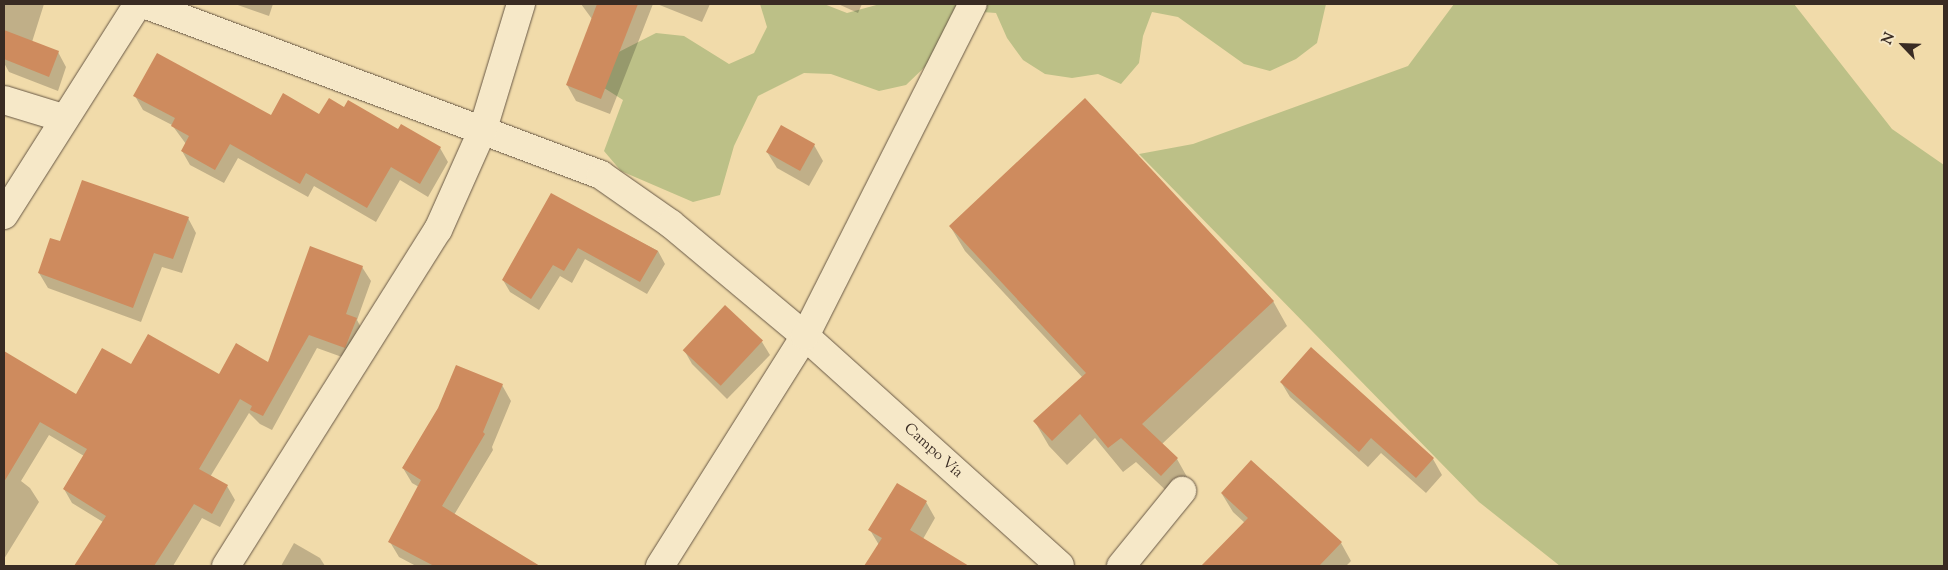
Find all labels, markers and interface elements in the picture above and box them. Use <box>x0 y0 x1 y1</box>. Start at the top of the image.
north arrow <box>1878 20 1928 70</box>
text: N <box>1878 30 1901 48</box>
street label: Campo Vía <box>900 420 966 482</box>

